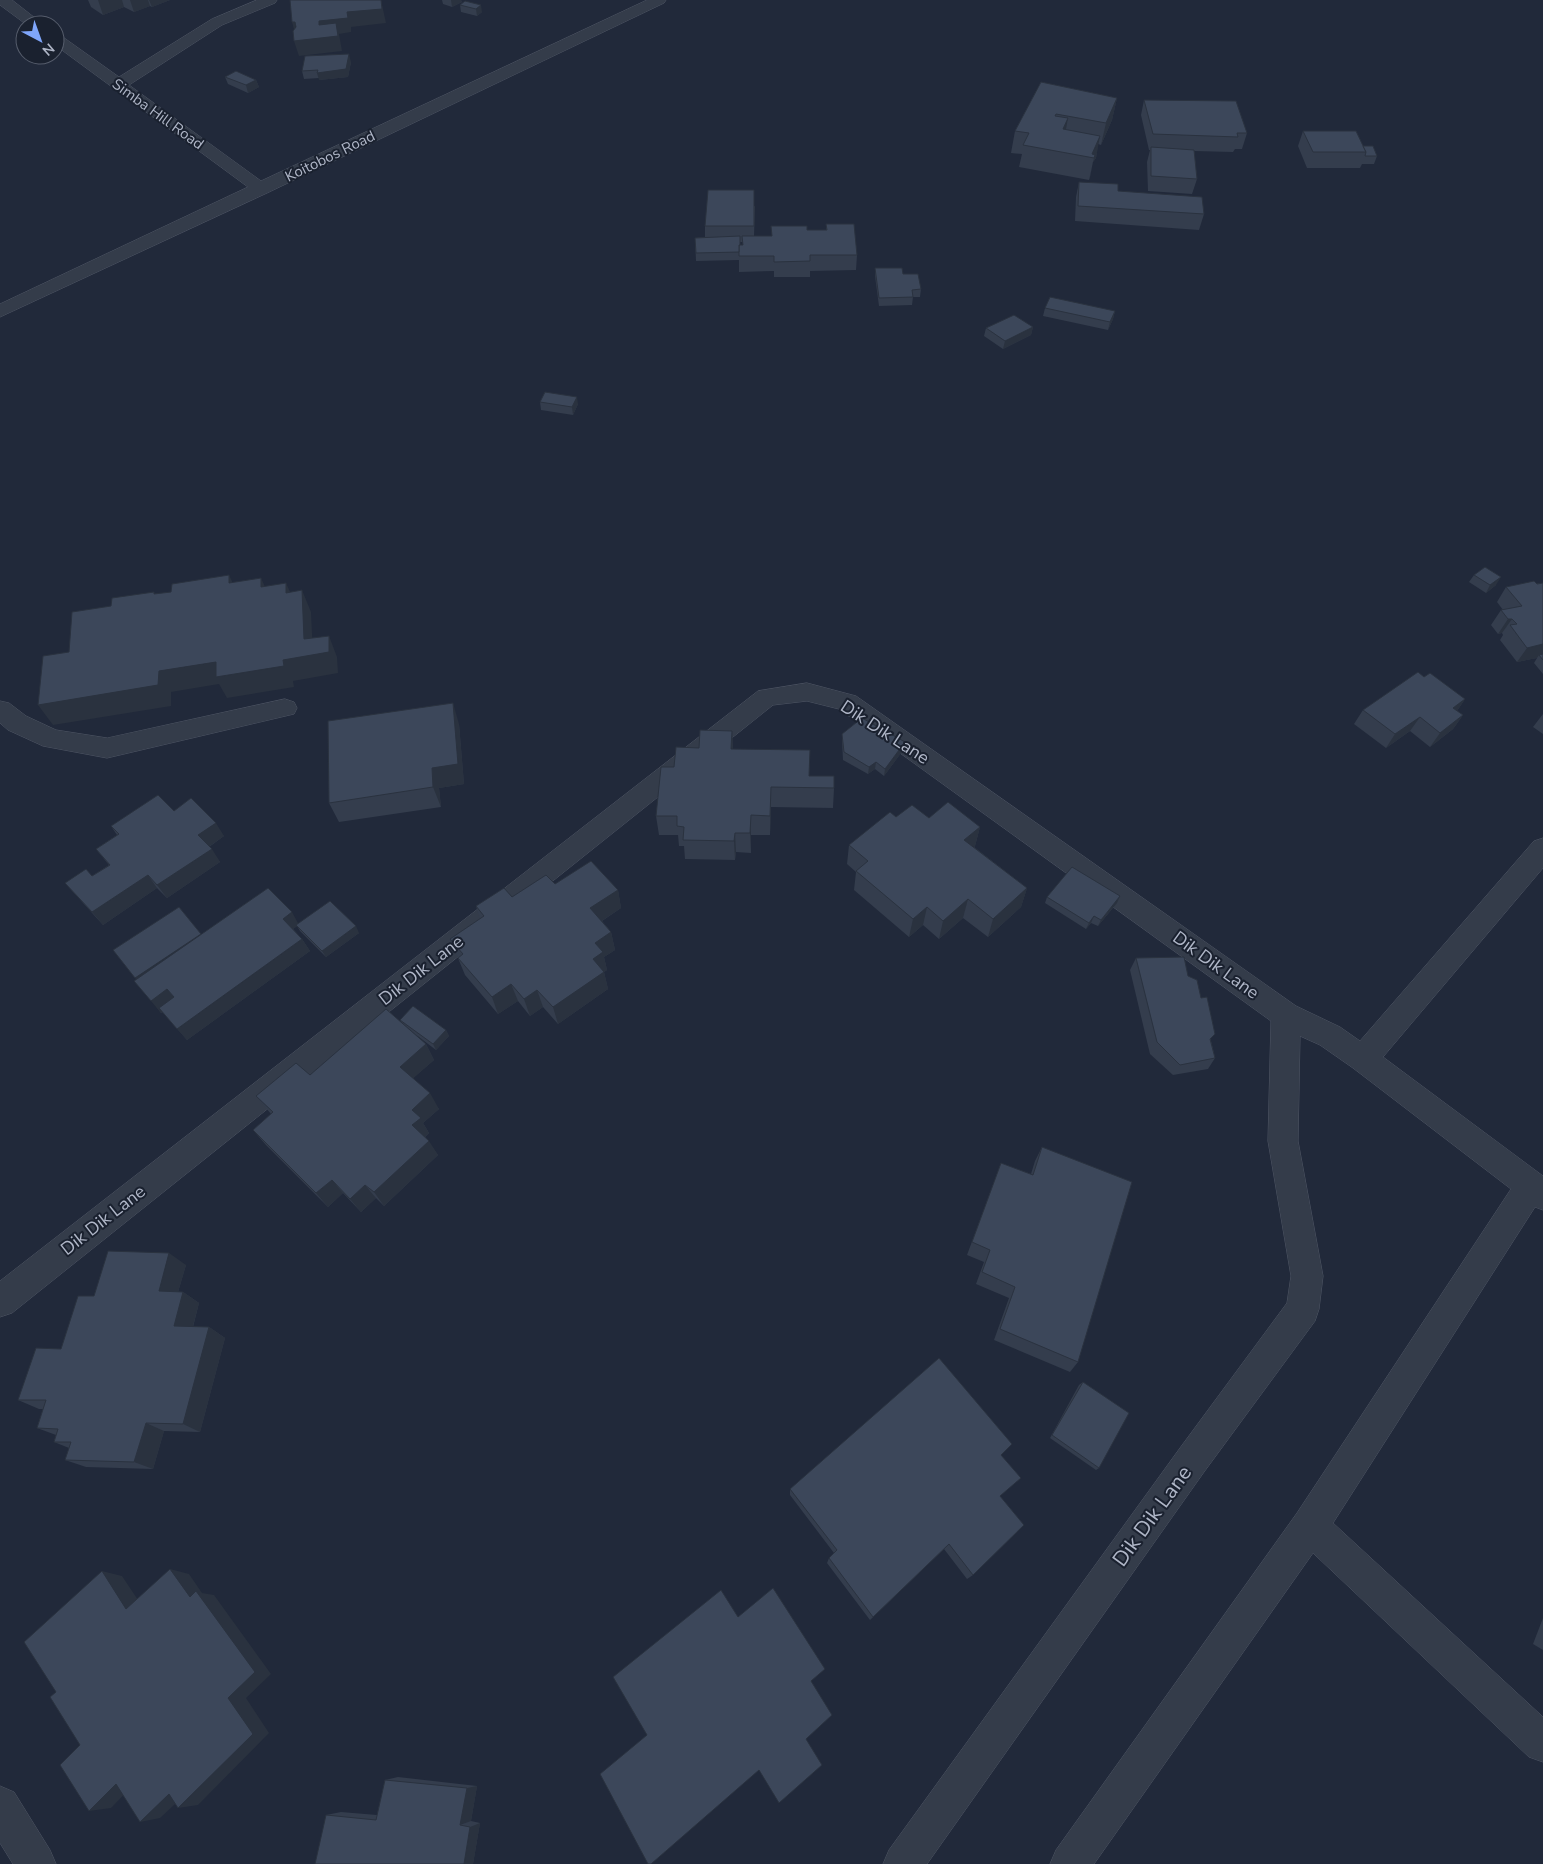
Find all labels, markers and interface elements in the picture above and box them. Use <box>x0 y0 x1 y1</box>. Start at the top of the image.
north arrow <box>15 15 65 65</box>
text: N <box>38 39 58 60</box>
street label: Simba Hill Road <box>108 74 208 154</box>
street label: Koitobos Road <box>282 126 378 186</box>
street label: Dik Dik Lane <box>836 694 934 770</box>
street label: Dik Dik Lane <box>1168 925 1264 1005</box>
street label: Dik Dik Lane <box>374 929 468 1011</box>
street label: Dik Dik Lane <box>56 1179 150 1261</box>
street label: Dik Dik Lane <box>1106 1460 1198 1572</box>

